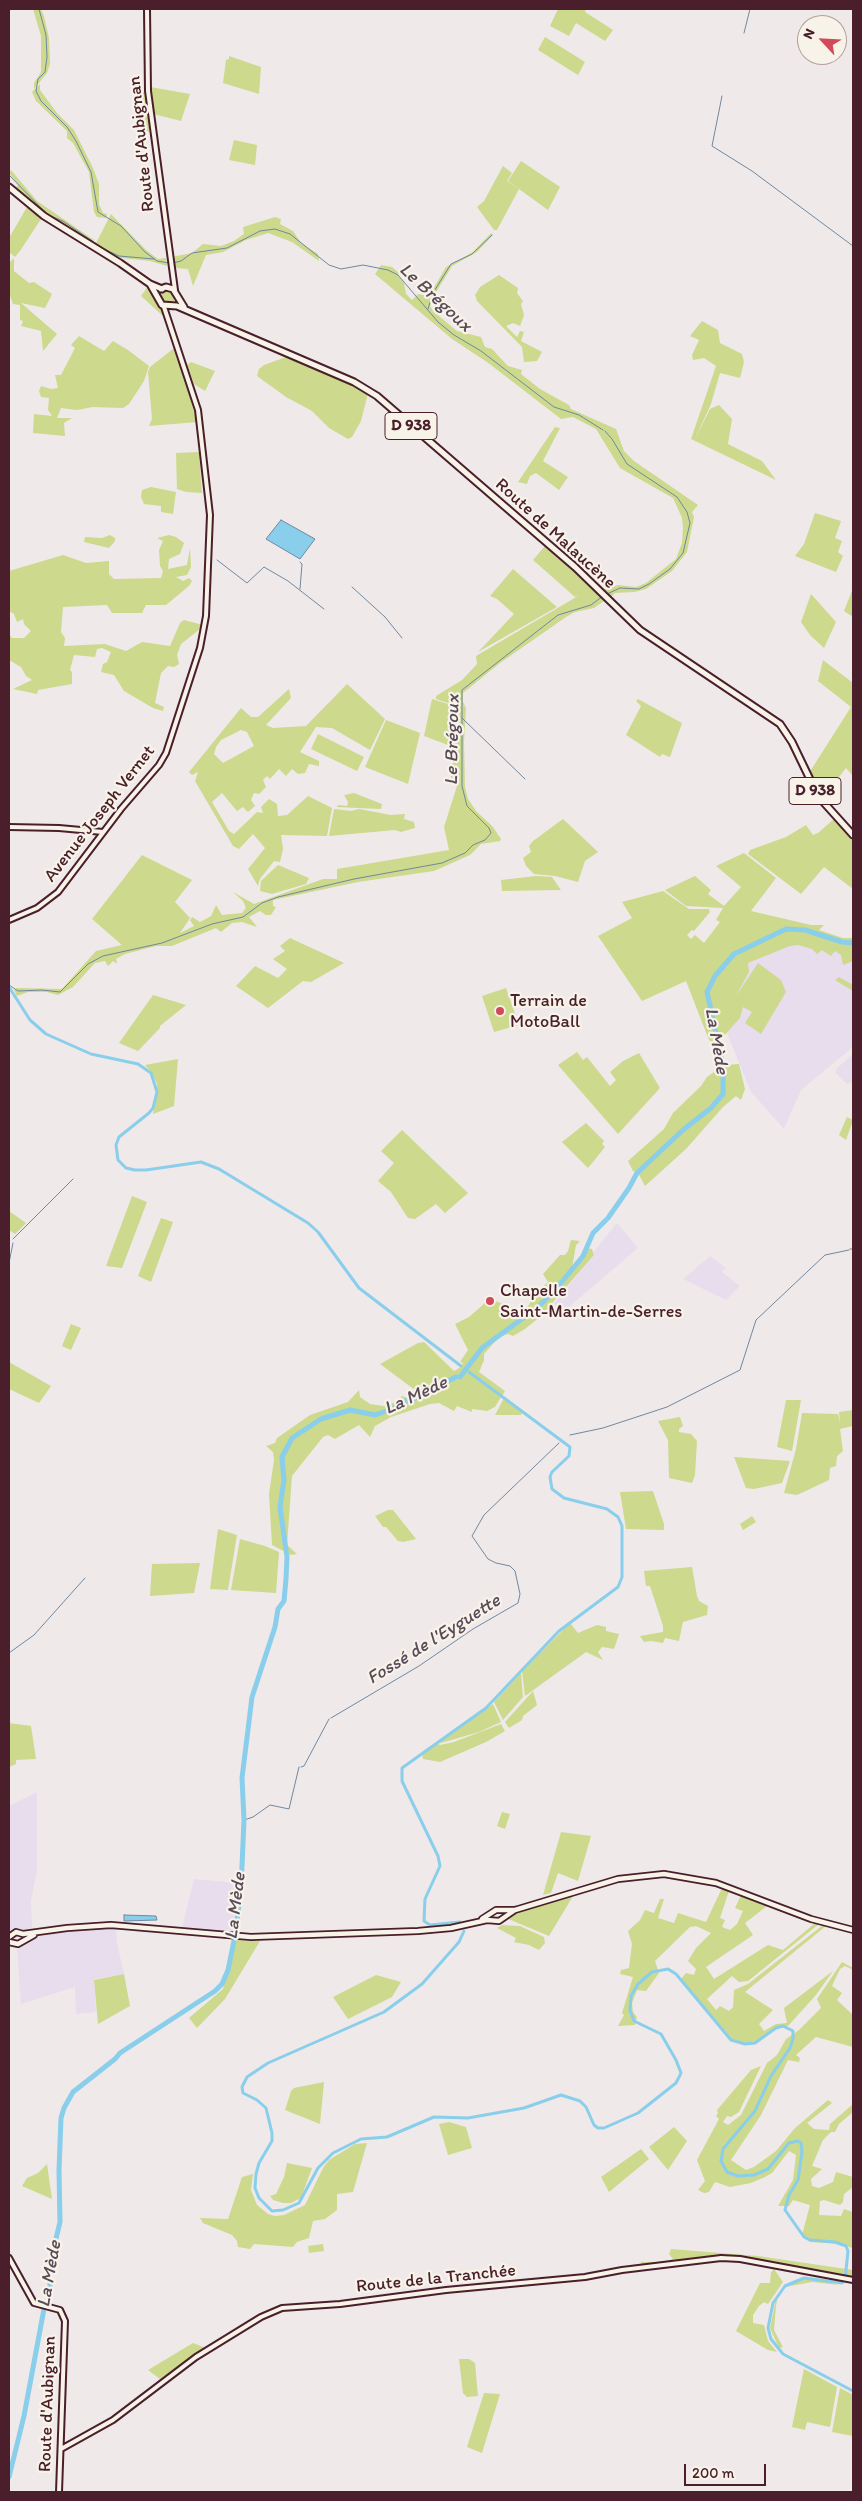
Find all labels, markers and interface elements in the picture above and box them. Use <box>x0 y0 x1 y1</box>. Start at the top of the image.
north arrow <box>797 15 847 65</box>
text: N <box>799 26 819 42</box>
street label: Route d'Aubignan <box>124 75 160 213</box>
water label: Le Brégoux <box>394 259 476 337</box>
road number: D 938 <box>385 412 437 440</box>
street label: Route de Malaucène <box>490 474 620 594</box>
water label: Le Brégoux <box>441 694 465 786</box>
street label: Avenue Joseph Vernet <box>40 741 160 887</box>
road number: D 938 <box>789 778 841 804</box>
place label: Terrain de MotoBall <box>510 990 587 1032</box>
marker: Terrain de MotoBall <box>494 1005 506 1017</box>
water label: La Mède <box>699 1006 733 1076</box>
place label: Chapelle Saint-Martin-de-Serres <box>500 1280 682 1322</box>
marker: Chapelle Saint-Martin-de-Serres <box>484 1295 496 1307</box>
water label: La Mède <box>381 1371 451 1421</box>
water label: Fossé de l'Eyguette <box>363 1590 505 1690</box>
water label: La Mède <box>221 1871 251 1941</box>
water label: La Mède <box>33 2239 67 2309</box>
street label: Route de la Tranchée <box>355 2260 517 2298</box>
street label: Route d'Aubignan <box>35 2336 61 2472</box>
scale bar <box>687 2454 770 2486</box>
text: 200 m <box>692 2464 734 2482</box>

